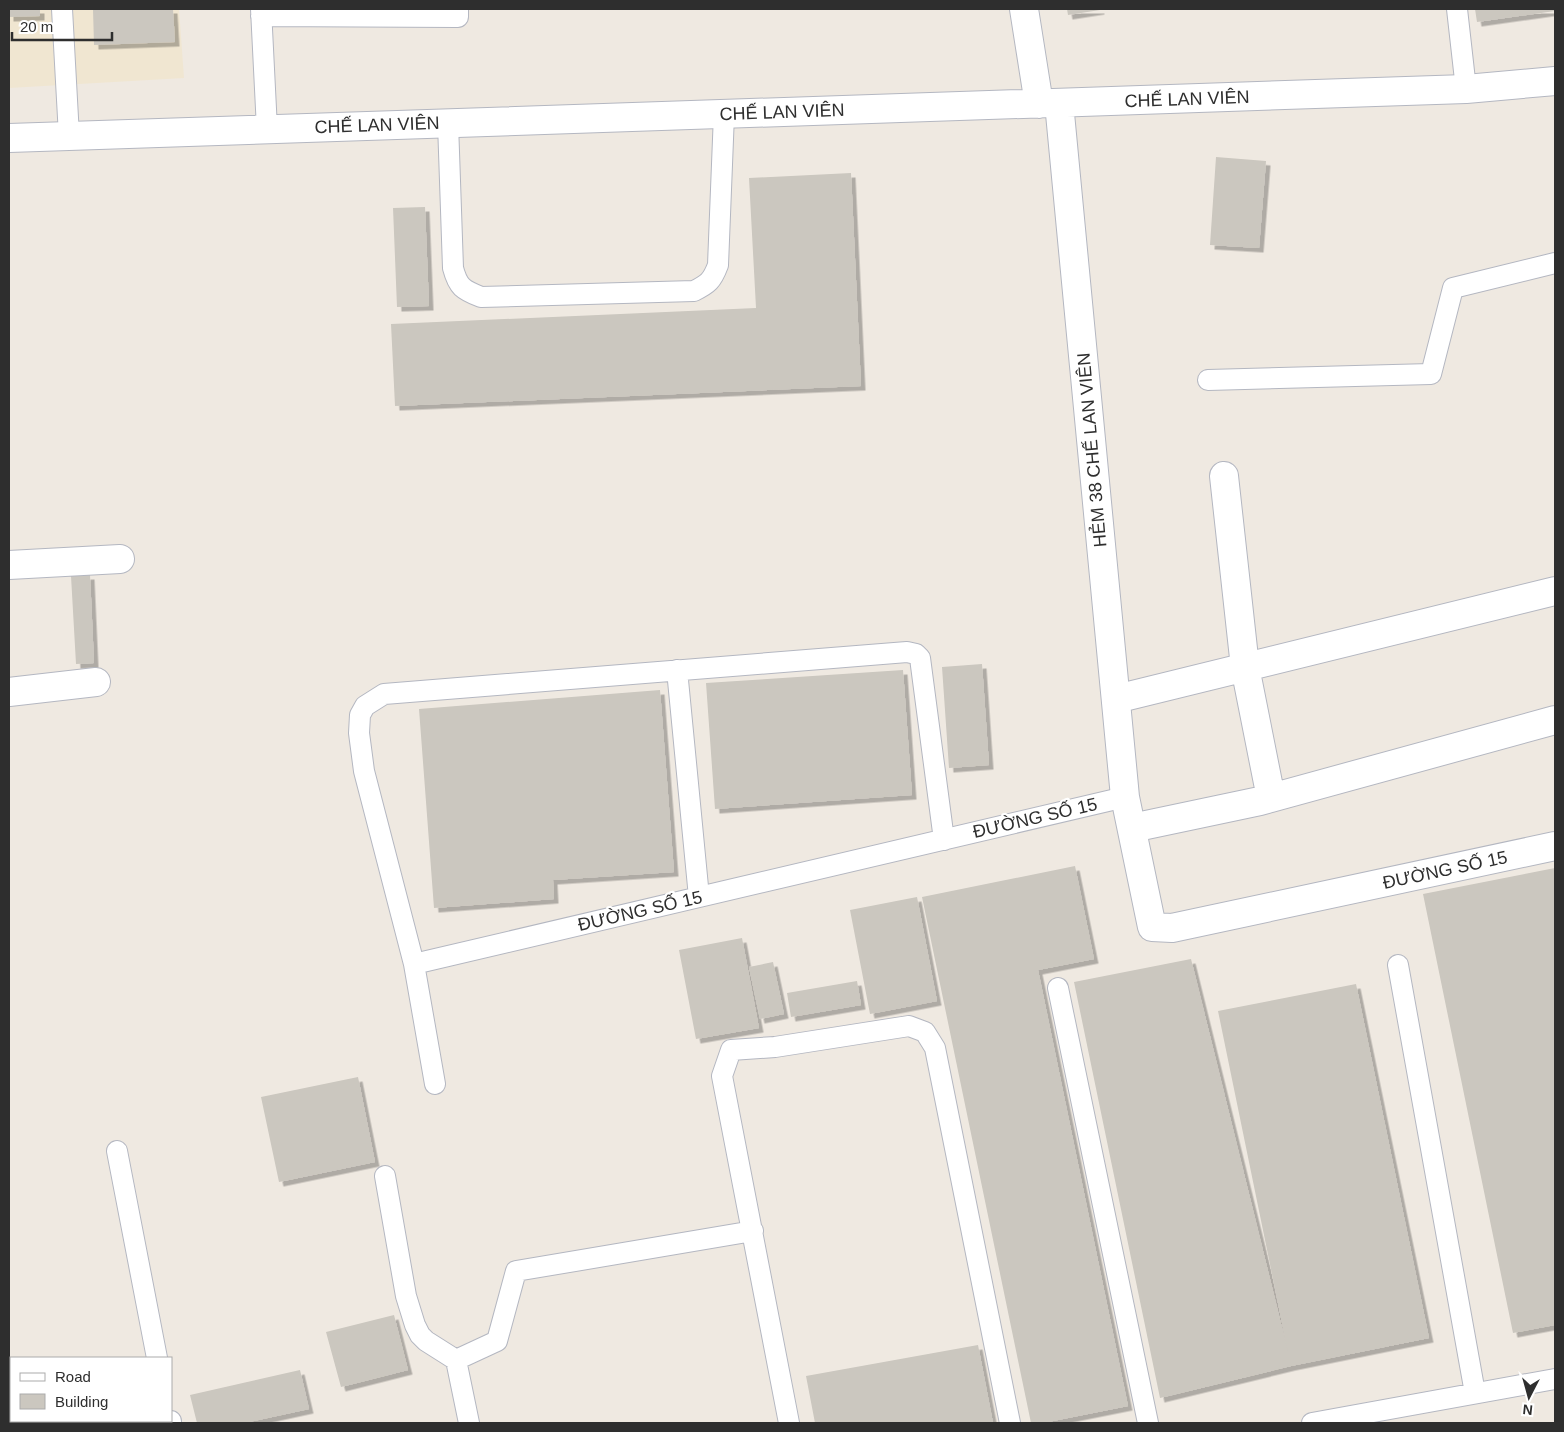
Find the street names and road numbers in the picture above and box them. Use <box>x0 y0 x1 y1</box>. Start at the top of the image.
street label: CHẾ LAN VIÊN <box>1124 86 1250 111</box>
street label: CHẾ LAN VIÊN <box>719 99 845 124</box>
street label: CHẾ LAN VIÊN <box>314 112 440 137</box>
street label: HẺM 38 CHẾ LAN VIÊN <box>1073 352 1110 548</box>
street label: ĐƯỜNG SỐ 15 <box>971 793 1099 842</box>
street label: ĐƯỜNG SỐ 15 <box>1381 846 1509 893</box>
street label: ĐƯỜNG SỐ 15 <box>576 886 704 935</box>

